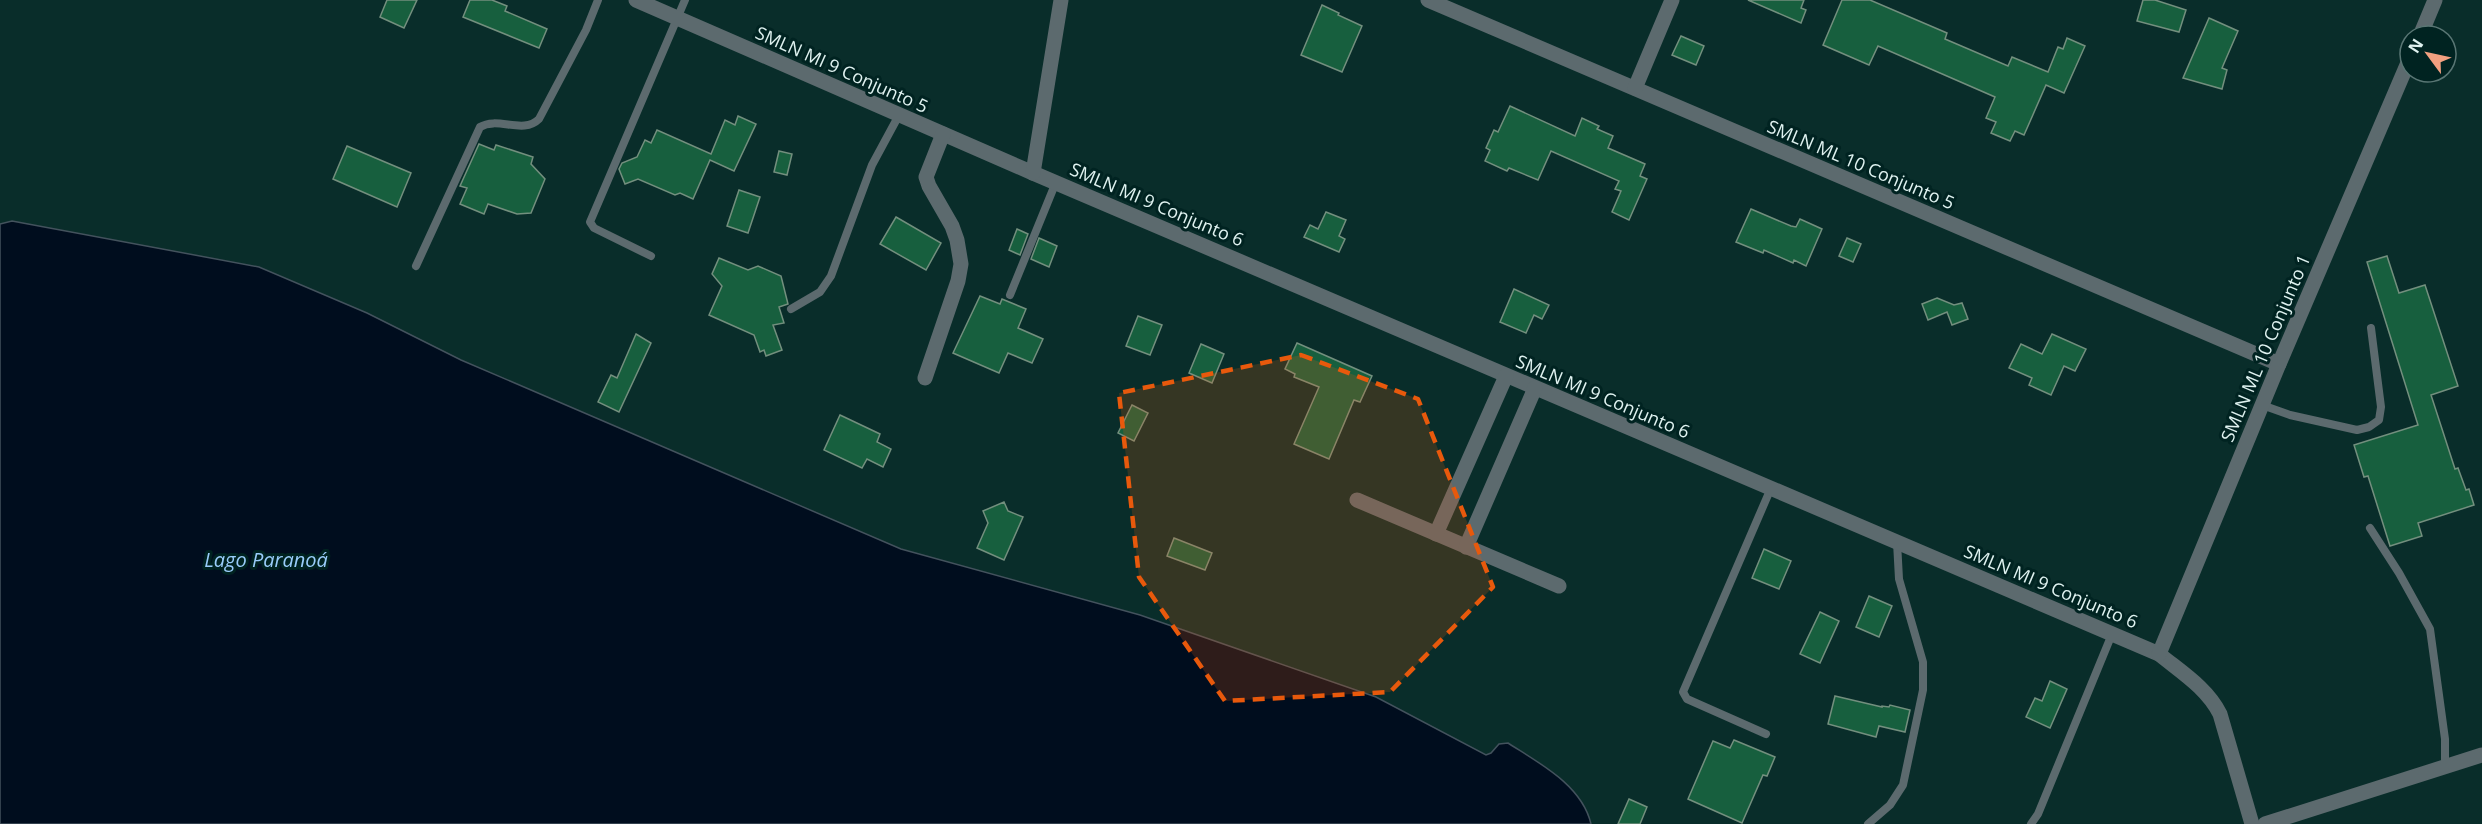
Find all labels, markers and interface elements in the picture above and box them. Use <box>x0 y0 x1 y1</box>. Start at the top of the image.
street label: SMLN MI 9 Conjunto 5 <box>752 20 932 118</box>
north arrow <box>2398 24 2458 84</box>
text: N <box>2403 34 2428 57</box>
street label: SMLN ML 10 Conjunto 5 <box>1764 114 1958 214</box>
street label: SMLN MI 9 Conjunto 6 <box>1066 156 1248 252</box>
street label: SMLN ML 10 Conjunto 1 <box>2215 251 2315 445</box>
street label: SMLN MI 9 Conjunto 6 <box>1512 348 1694 444</box>
street label: SMLN MI 9 Conjunto 6 <box>1960 538 2142 634</box>
water label: Lago Paranoá <box>204 546 328 573</box>

